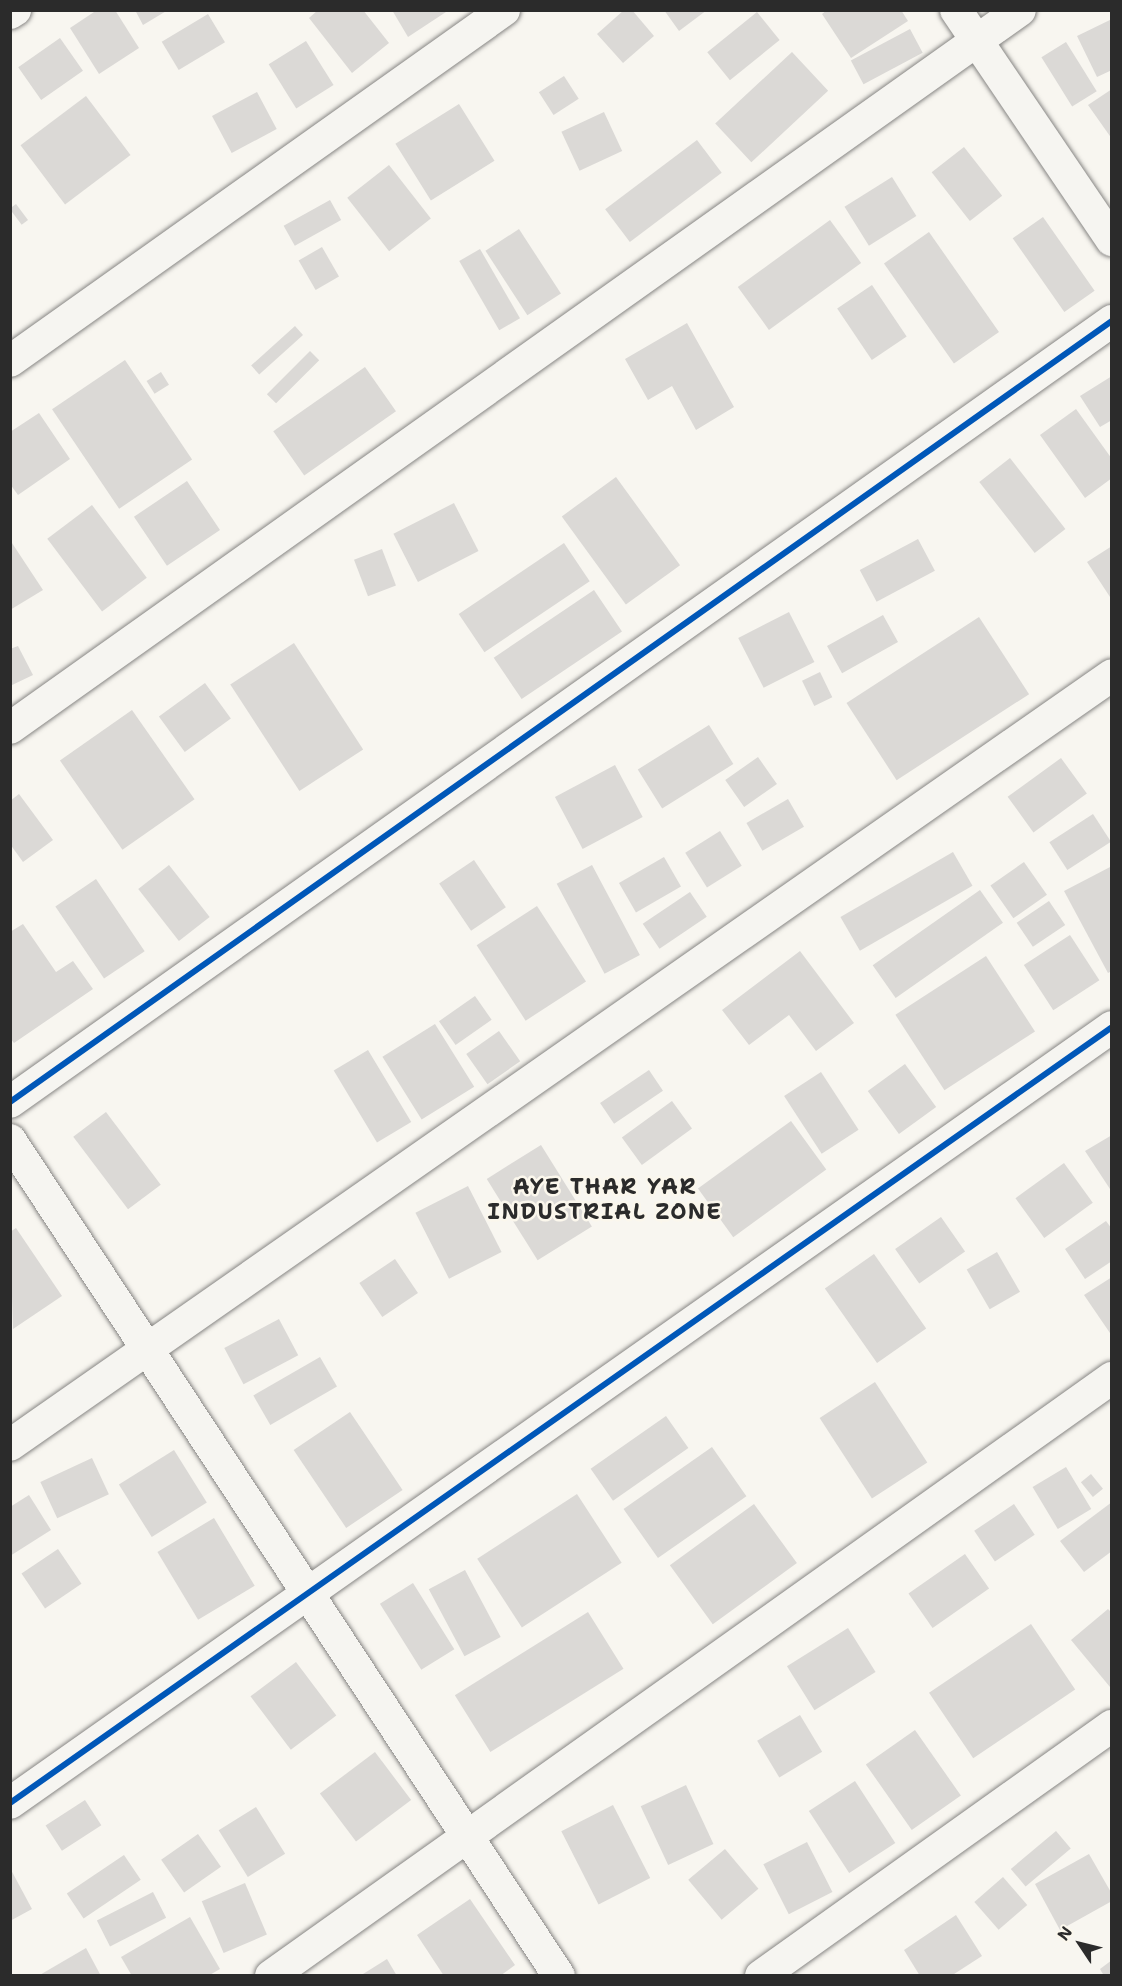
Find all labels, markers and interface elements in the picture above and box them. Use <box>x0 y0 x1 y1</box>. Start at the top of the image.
district label: AYE THAR YAR INDUSTRIAL ZONE <box>488 1173 722 1224</box>
north arrow <box>1050 1914 1110 1974</box>
text: N <box>1053 1922 1077 1945</box>

